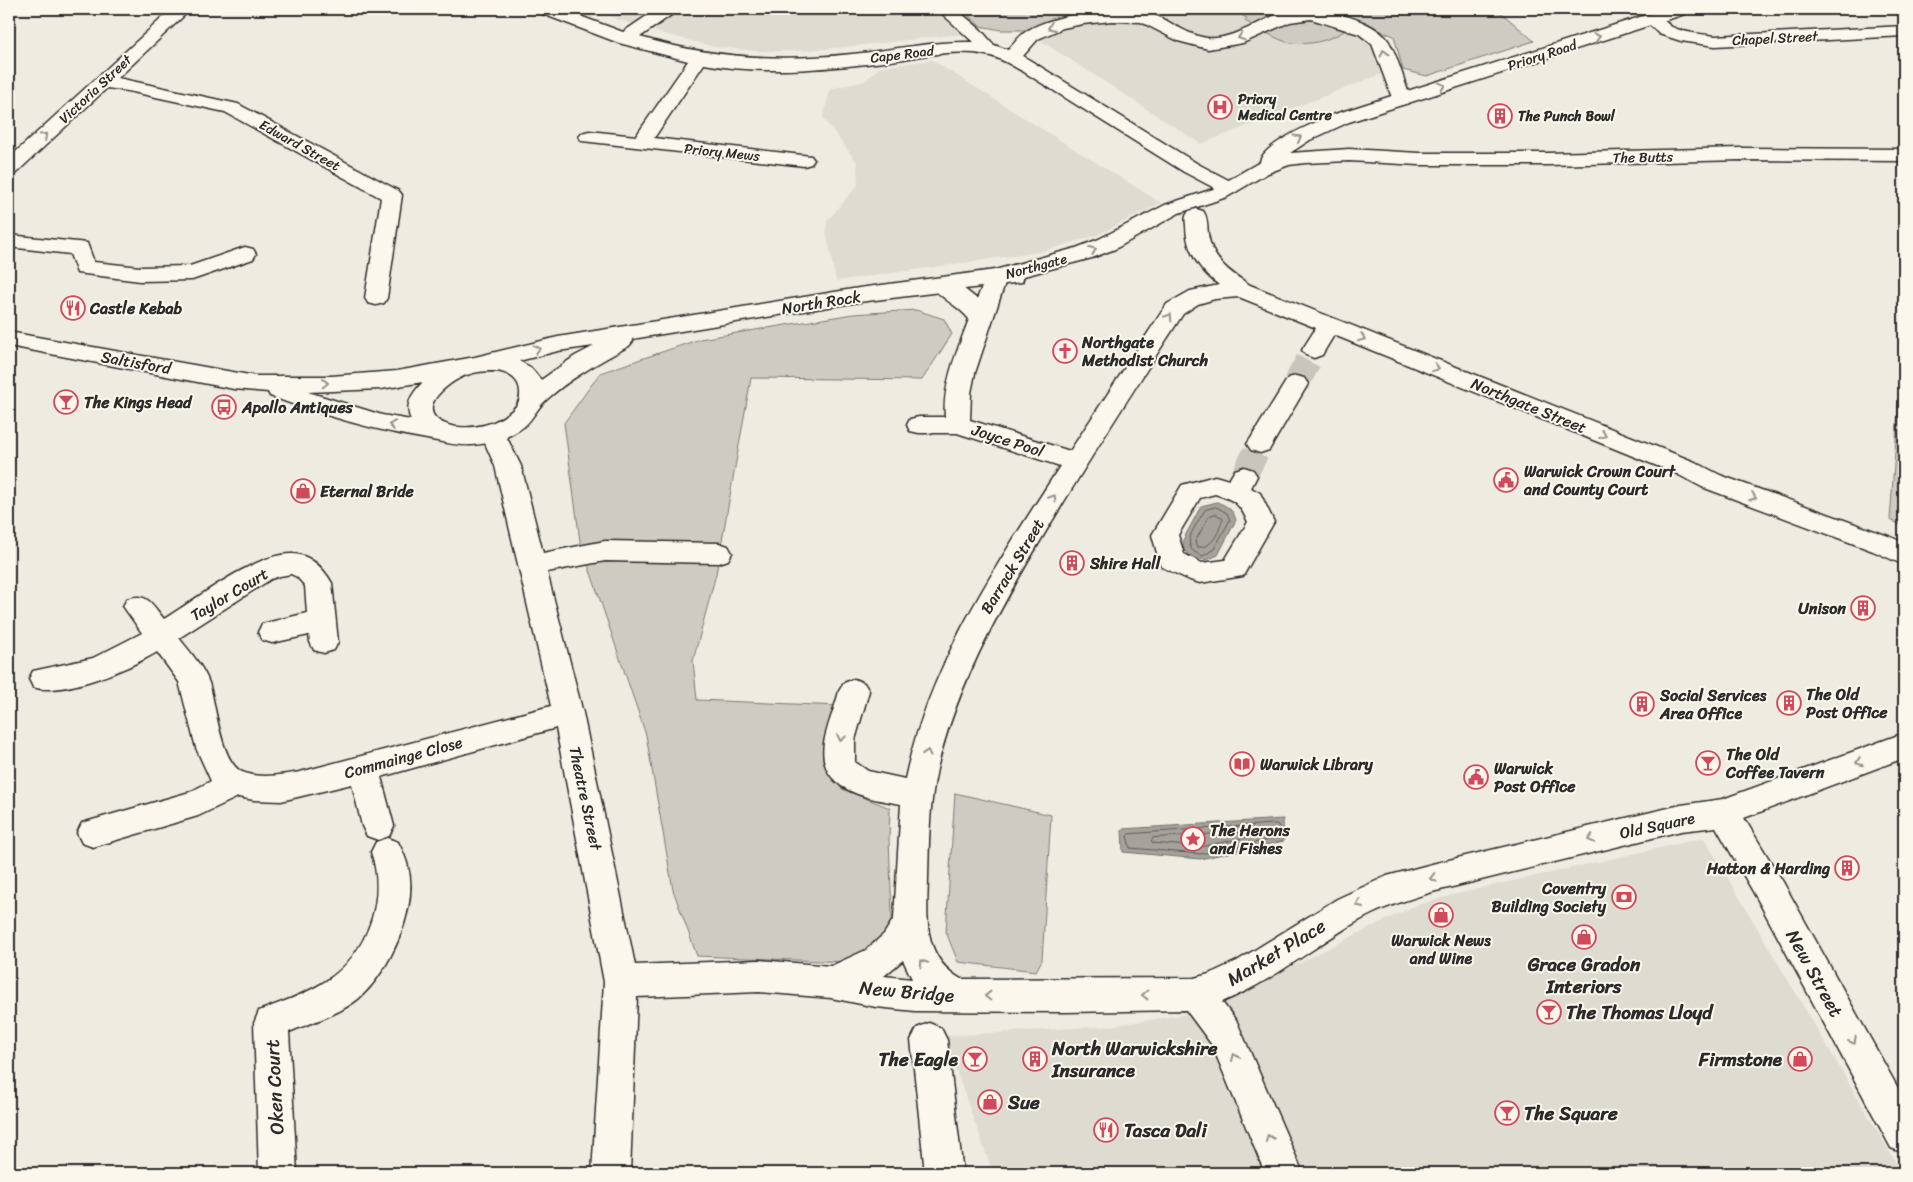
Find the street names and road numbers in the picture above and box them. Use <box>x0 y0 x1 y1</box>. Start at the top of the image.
street label: Chapel Street <box>1732 24 1820 53</box>
street label: Priory Road <box>1504 32 1582 78</box>
street label: Cape Road <box>869 38 937 71</box>
street label: Victoria Street <box>53 48 139 130</box>
street label: Edward Street <box>254 113 345 178</box>
street label: Priory Mews <box>683 136 762 169</box>
street label: The Butts <box>1613 144 1674 171</box>
street label: Northgate <box>1002 246 1070 287</box>
street label: North Rock <box>779 282 863 323</box>
street label: Saltisford <box>99 342 175 383</box>
street label: Northgate Street <box>1467 369 1591 442</box>
street label: Joyce Pool <box>967 415 1048 466</box>
street label: Barrack Street <box>972 513 1052 620</box>
street label: Taylor Court <box>184 560 274 629</box>
street label: Commainge Close <box>341 728 466 787</box>
street label: Theatre Street <box>560 744 611 853</box>
street label: Old Square <box>1617 803 1698 848</box>
street label: Market Place <box>1220 910 1333 995</box>
street label: New Street <box>1777 923 1852 1023</box>
street label: New Bridge <box>858 971 956 1012</box>
street label: Oken Court <box>256 1039 293 1135</box>

